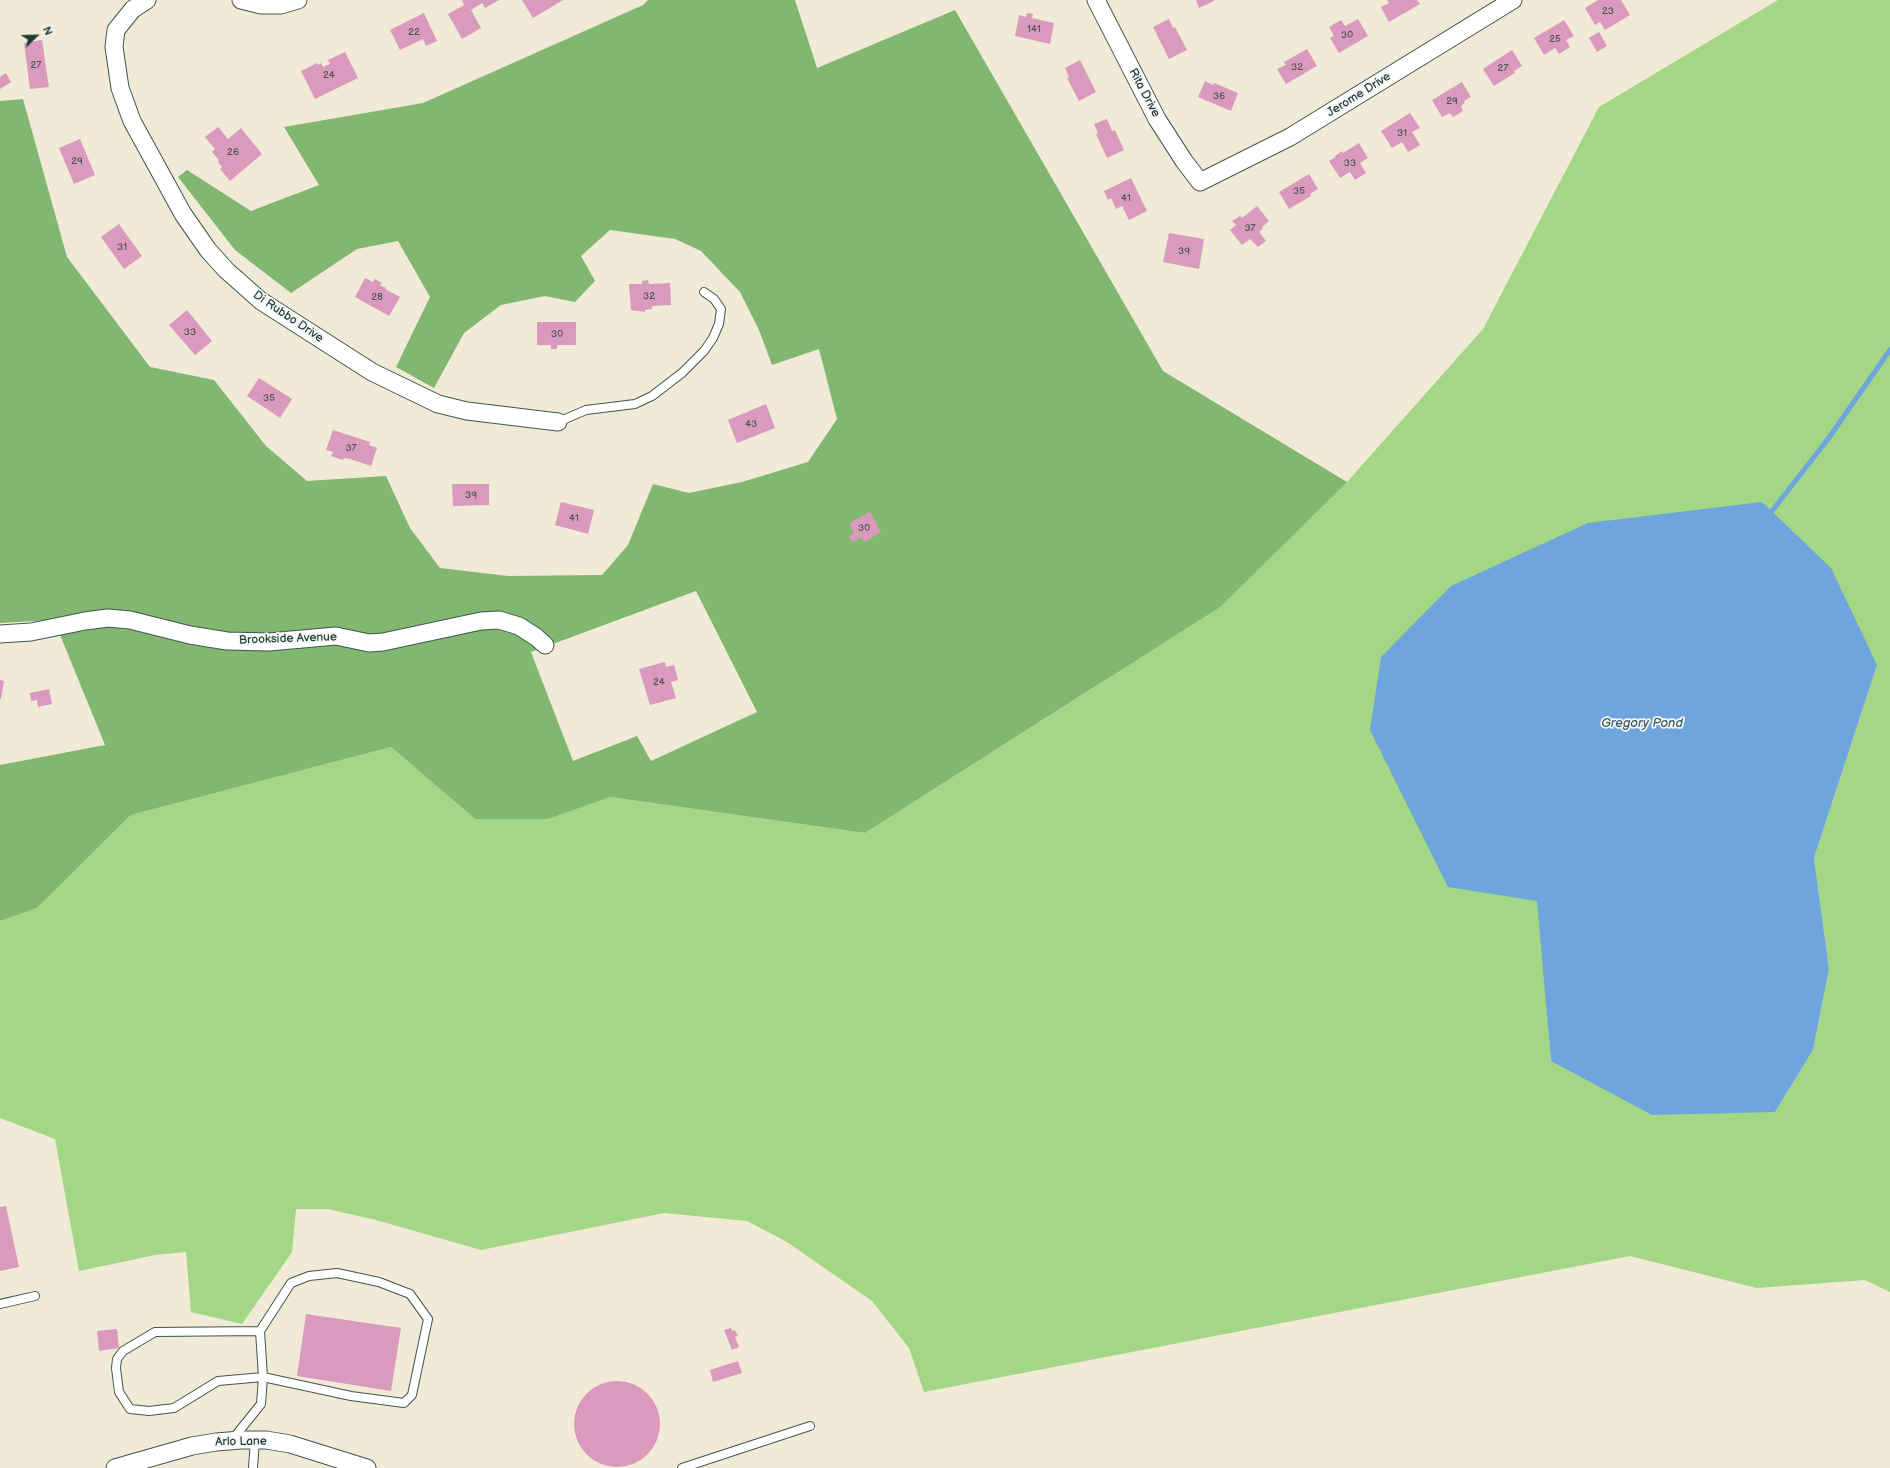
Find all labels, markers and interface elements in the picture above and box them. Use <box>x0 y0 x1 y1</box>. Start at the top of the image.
house number: 23 <box>1602 5 1614 17</box>
north arrow <box>16 16 56 56</box>
house number: 141 <box>1027 23 1041 35</box>
text: N <box>40 25 55 37</box>
house number: 22 <box>408 26 420 38</box>
house number: 30 <box>1341 29 1353 41</box>
house number: 25 <box>1549 33 1561 45</box>
house number: 27 <box>31 59 41 71</box>
house number: 32 <box>1291 61 1303 73</box>
house number: 27 <box>1498 62 1508 74</box>
street label: Rita Drive <box>1125 66 1163 120</box>
house number: 24 <box>323 69 335 81</box>
street label: Jerome Drive <box>1324 70 1394 120</box>
house number: 36 <box>1213 90 1225 102</box>
house number: 29 <box>1446 95 1458 107</box>
house number: 31 <box>1397 127 1407 139</box>
house number: 26 <box>227 146 239 158</box>
house number: 29 <box>71 155 83 167</box>
house number: 33 <box>1344 157 1356 169</box>
house number: 35 <box>1293 185 1305 197</box>
house number: 41 <box>1121 192 1131 204</box>
house number: 37 <box>1244 222 1256 234</box>
house number: 31 <box>117 241 127 253</box>
house number: 39 <box>1178 245 1190 257</box>
street label: Di Rubbo Drive <box>250 288 326 346</box>
house number: 32 <box>643 290 655 302</box>
house number: 28 <box>371 291 383 303</box>
house number: 33 <box>184 326 196 338</box>
house number: 30 <box>551 328 563 340</box>
house number: 35 <box>263 392 275 404</box>
house number: 43 <box>745 418 757 430</box>
house number: 37 <box>345 442 357 454</box>
house number: 39 <box>465 489 477 501</box>
house number: 41 <box>569 512 579 524</box>
house number: 30 <box>858 522 870 534</box>
street label: Brookside Avenue <box>239 630 337 648</box>
house number: 24 <box>653 676 665 688</box>
water label: Gregory Pond <box>1601 716 1683 732</box>
street label: Arlo Lane <box>215 1434 267 1450</box>

